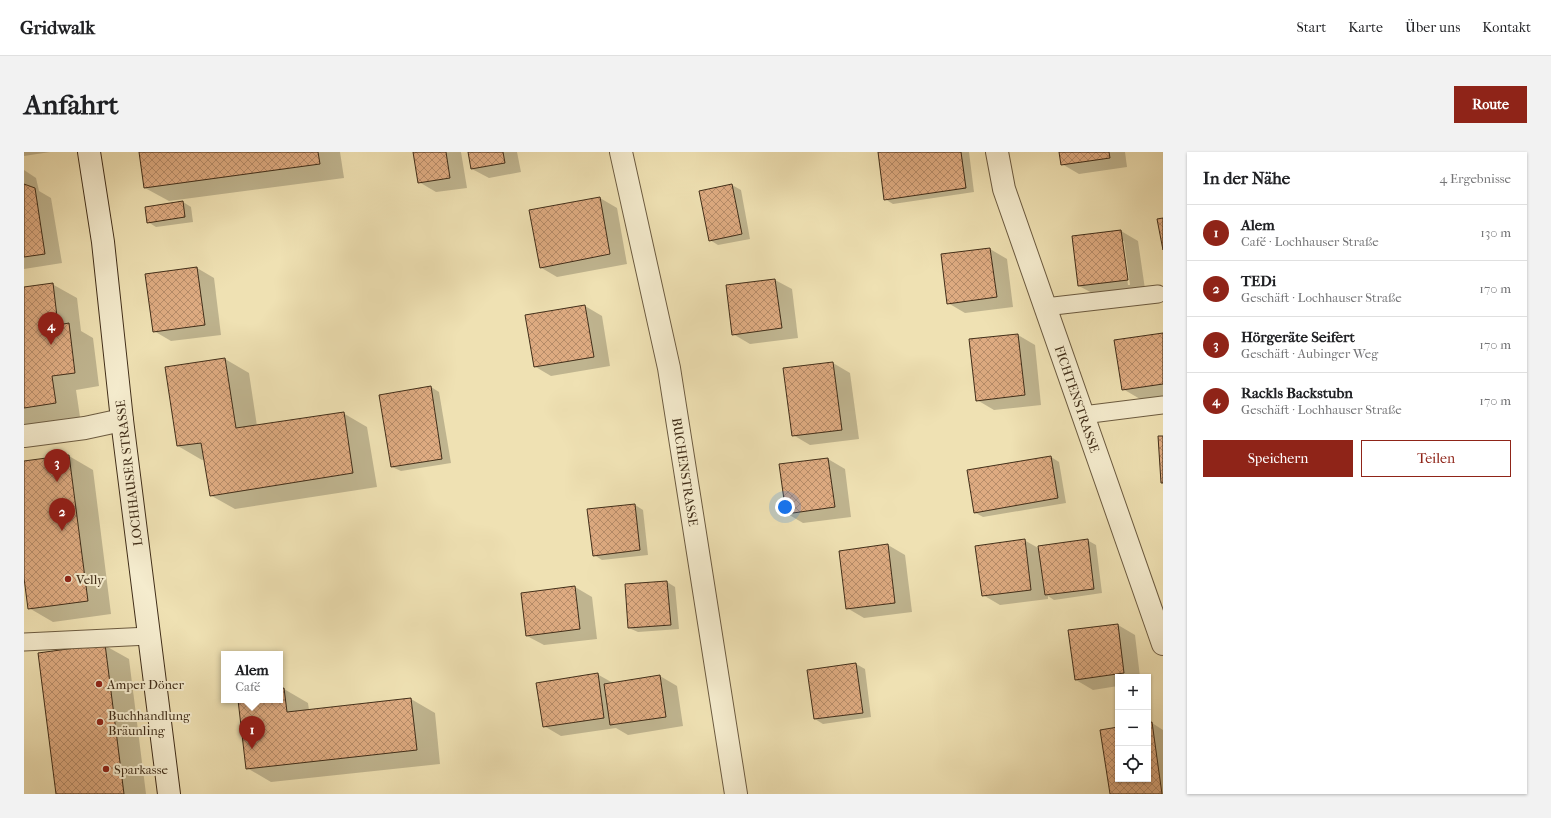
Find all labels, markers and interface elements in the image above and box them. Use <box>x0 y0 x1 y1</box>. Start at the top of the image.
text: Gridwalk <box>20 17 95 39</box>
text: Start <box>1297 19 1326 36</box>
text: Karte <box>1348 19 1383 36</box>
text: Über uns <box>1405 19 1460 36</box>
text: Kontakt <box>1482 19 1531 36</box>
button: Route <box>1454 86 1527 123</box>
text: Anfahrt <box>24 88 118 121</box>
text: In der Nähe <box>1203 168 1290 188</box>
text: 4 Ergebnisse <box>1440 171 1511 186</box>
text: Alem <box>1241 216 1275 234</box>
text: 1 <box>1214 225 1218 240</box>
text: 130 m <box>1480 225 1511 240</box>
text: Café · Lochhauser Straße <box>1241 234 1379 249</box>
text: TEDi <box>1241 272 1276 290</box>
text: 2 <box>1213 281 1219 296</box>
text: 170 m <box>1479 281 1511 296</box>
text: Geschäft · Lochhauser Straße <box>1241 290 1402 305</box>
pin: 4 <box>38 312 64 345</box>
text: Hörgeräte Seifert <box>1241 328 1355 346</box>
text: 3 <box>1213 337 1219 352</box>
text: 170 m <box>1479 337 1511 352</box>
street label: FICHTENSTRASSE <box>1052 344 1102 455</box>
text: Geschäft · Aubinger Weg <box>1241 346 1378 361</box>
text: Rackls Backstubn <box>1241 384 1353 402</box>
text: 4 <box>1212 393 1220 408</box>
text: 170 m <box>1479 393 1511 408</box>
street label: LOCHHAUSER STRASSE <box>113 399 145 547</box>
text: Geschäft · Lochhauser Straße <box>1241 402 1402 417</box>
street label: BUCHENSTRASSE <box>669 417 701 527</box>
button: Speichern <box>1203 440 1353 477</box>
button: Teilen <box>1361 440 1511 477</box>
pin: 3 <box>44 449 70 482</box>
your location <box>775 497 795 517</box>
pin: 2 <box>49 498 75 531</box>
place label: Velly <box>75 572 105 587</box>
marker: Velly <box>63 574 73 584</box>
popup <box>221 651 283 703</box>
text: Alem <box>235 661 269 679</box>
map controls <box>1115 674 1151 782</box>
button: + <box>1115 674 1151 710</box>
place label: Amper Döner <box>106 677 184 692</box>
marker: Amper Döner <box>94 679 104 689</box>
text: Café <box>235 679 260 694</box>
place label: Buchhandlung Bräunling <box>108 708 191 738</box>
button: − <box>1115 710 1151 746</box>
pin: 1 <box>239 716 265 749</box>
marker: Buchhandlung Bräunling <box>95 717 105 727</box>
button: locate <box>1115 746 1151 782</box>
place label: Sparkasse <box>114 762 168 777</box>
marker: Sparkasse <box>101 764 111 774</box>

